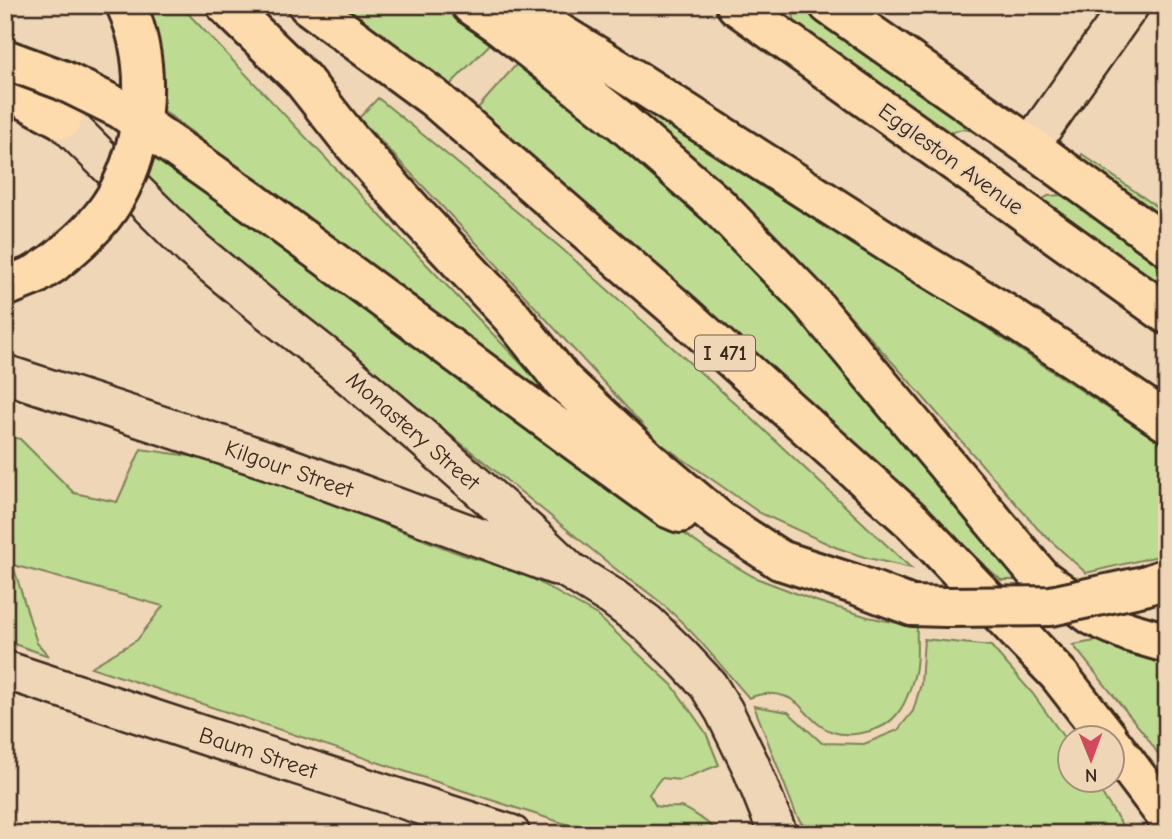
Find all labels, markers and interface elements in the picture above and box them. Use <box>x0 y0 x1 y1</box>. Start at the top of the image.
street label: Eggleston Avenue <box>873 97 1029 221</box>
road number: I 471 <box>695 336 755 370</box>
street label: Monastery Street <box>341 366 486 497</box>
street label: Kilgour Street <box>221 434 358 504</box>
street label: Baum Street <box>196 721 322 785</box>
north arrow <box>1056 724 1126 794</box>
text: N <box>1085 764 1098 786</box>

